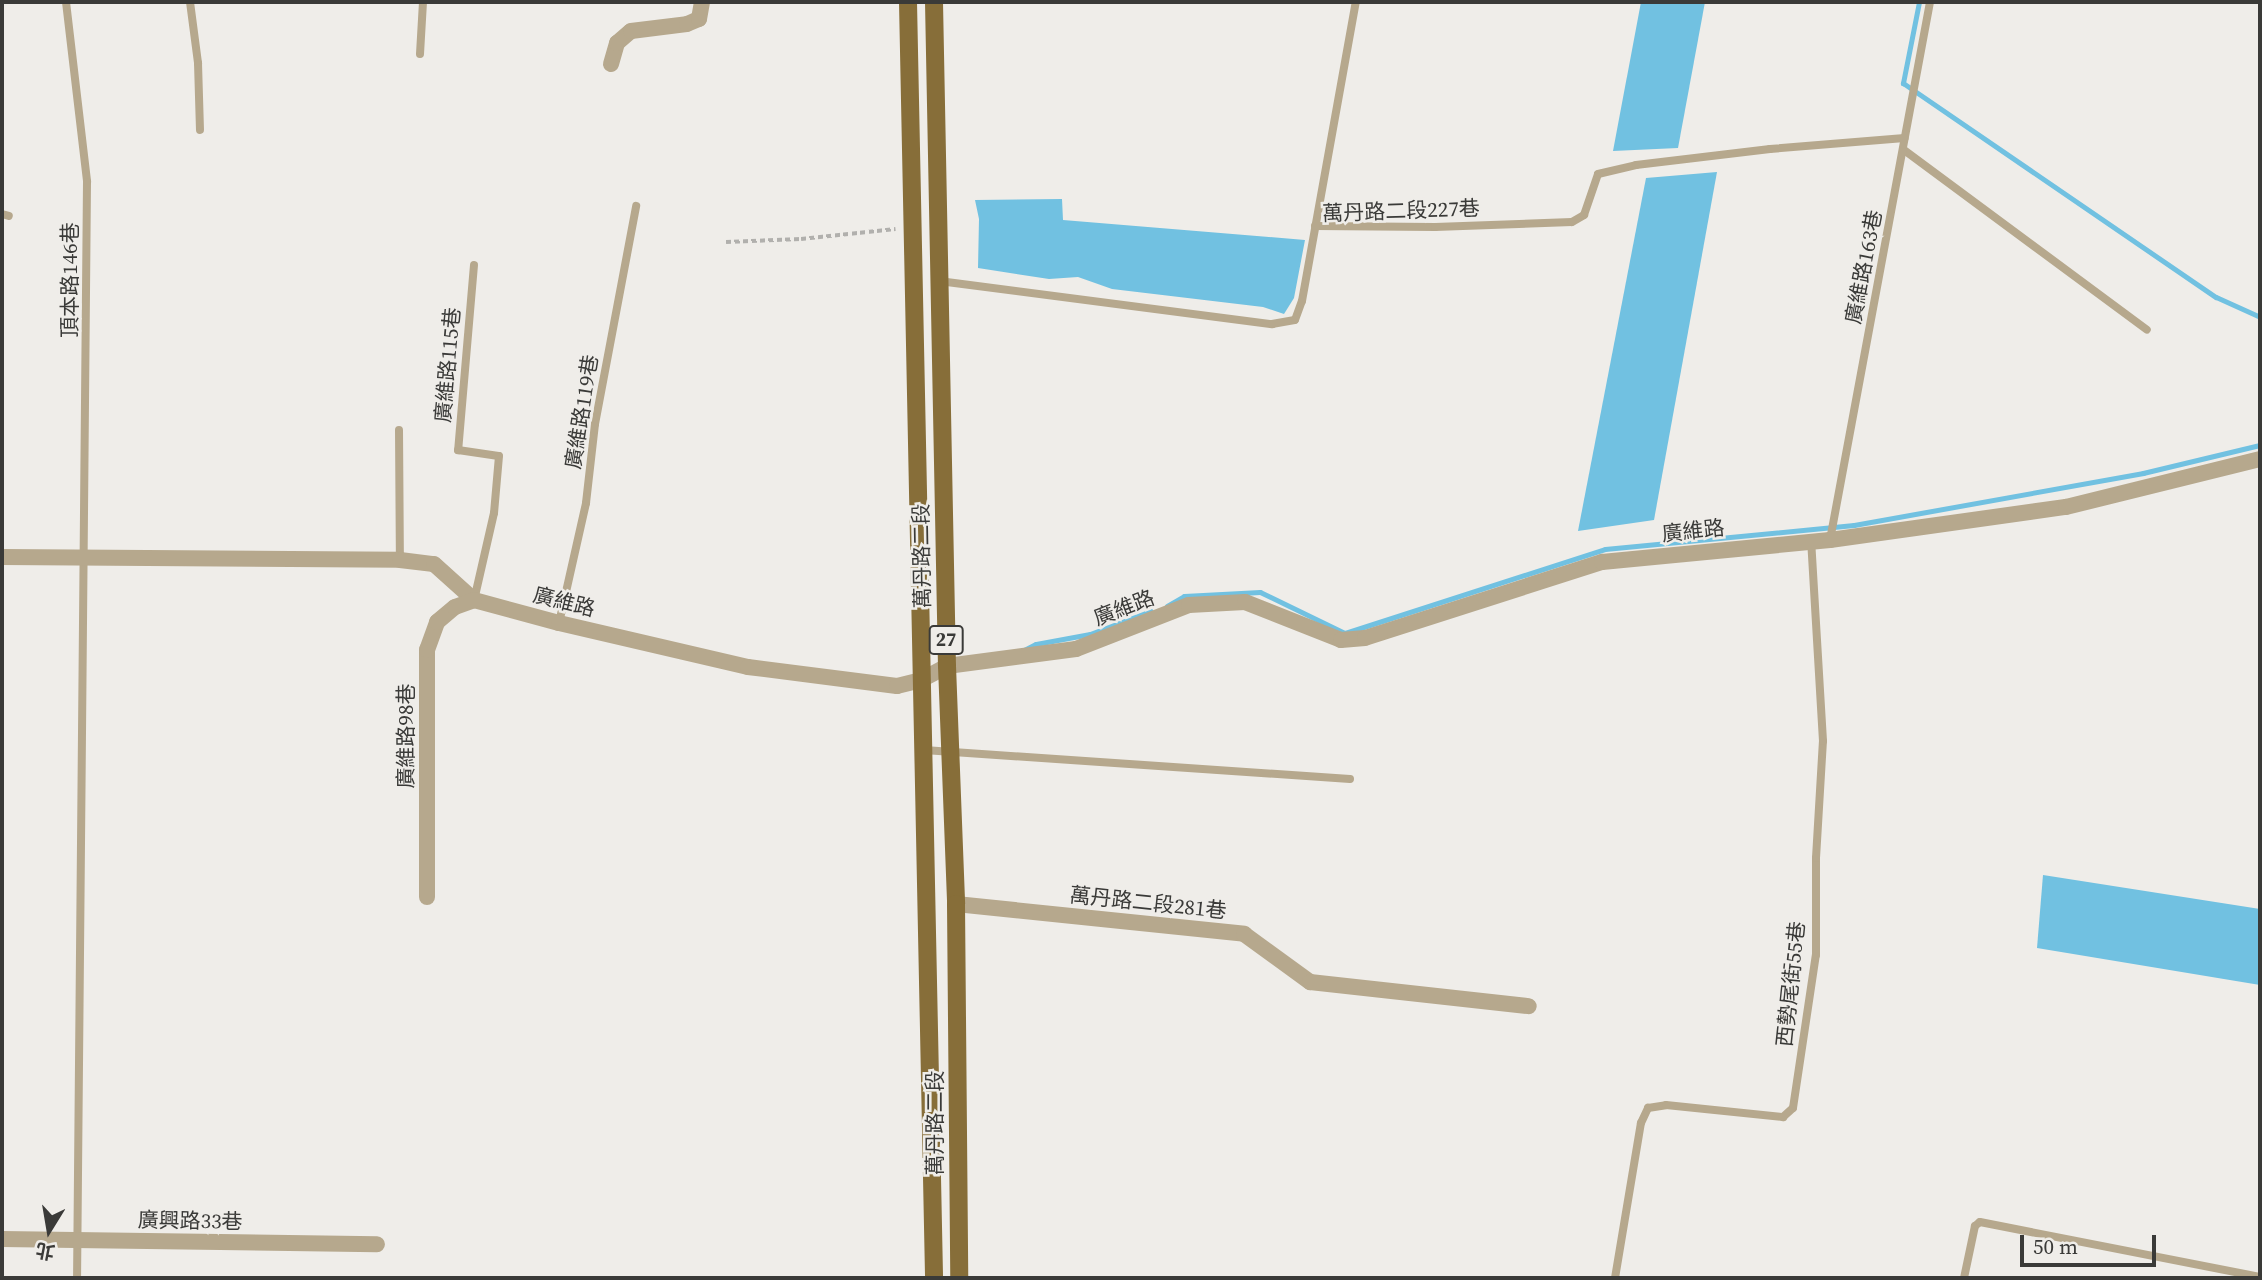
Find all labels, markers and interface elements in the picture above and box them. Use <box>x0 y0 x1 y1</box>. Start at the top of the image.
street label: 萬丹路二段227巷 <box>1322 196 1480 226</box>
street label: 廣維路163巷 <box>1841 208 1887 326</box>
street label: 頂本路146巷 <box>57 222 83 338</box>
street label: 廣維路115巷 <box>430 306 466 424</box>
street label: 廣維路119巷 <box>561 353 603 471</box>
street label: 萬丹路二段 <box>908 503 936 609</box>
street label: 廣維路 <box>1660 515 1726 547</box>
street label: 廣維路 <box>530 582 598 622</box>
street label: 廣維路 <box>1090 585 1158 631</box>
road number: 27 <box>928 624 964 656</box>
street label: 廣維路98巷 <box>393 684 419 788</box>
street label: 萬丹路二段281巷 <box>1068 882 1228 924</box>
street label: 西勢尾街55巷 <box>1772 920 1810 1048</box>
street label: 萬丹路二段 <box>922 1071 948 1175</box>
north arrow <box>14 1196 84 1266</box>
street label: 廣興路33巷 <box>137 1207 243 1235</box>
scale bar <box>2024 1220 2160 1264</box>
text: 50 m <box>2033 1232 2078 1261</box>
text: 北 <box>33 1237 57 1266</box>

